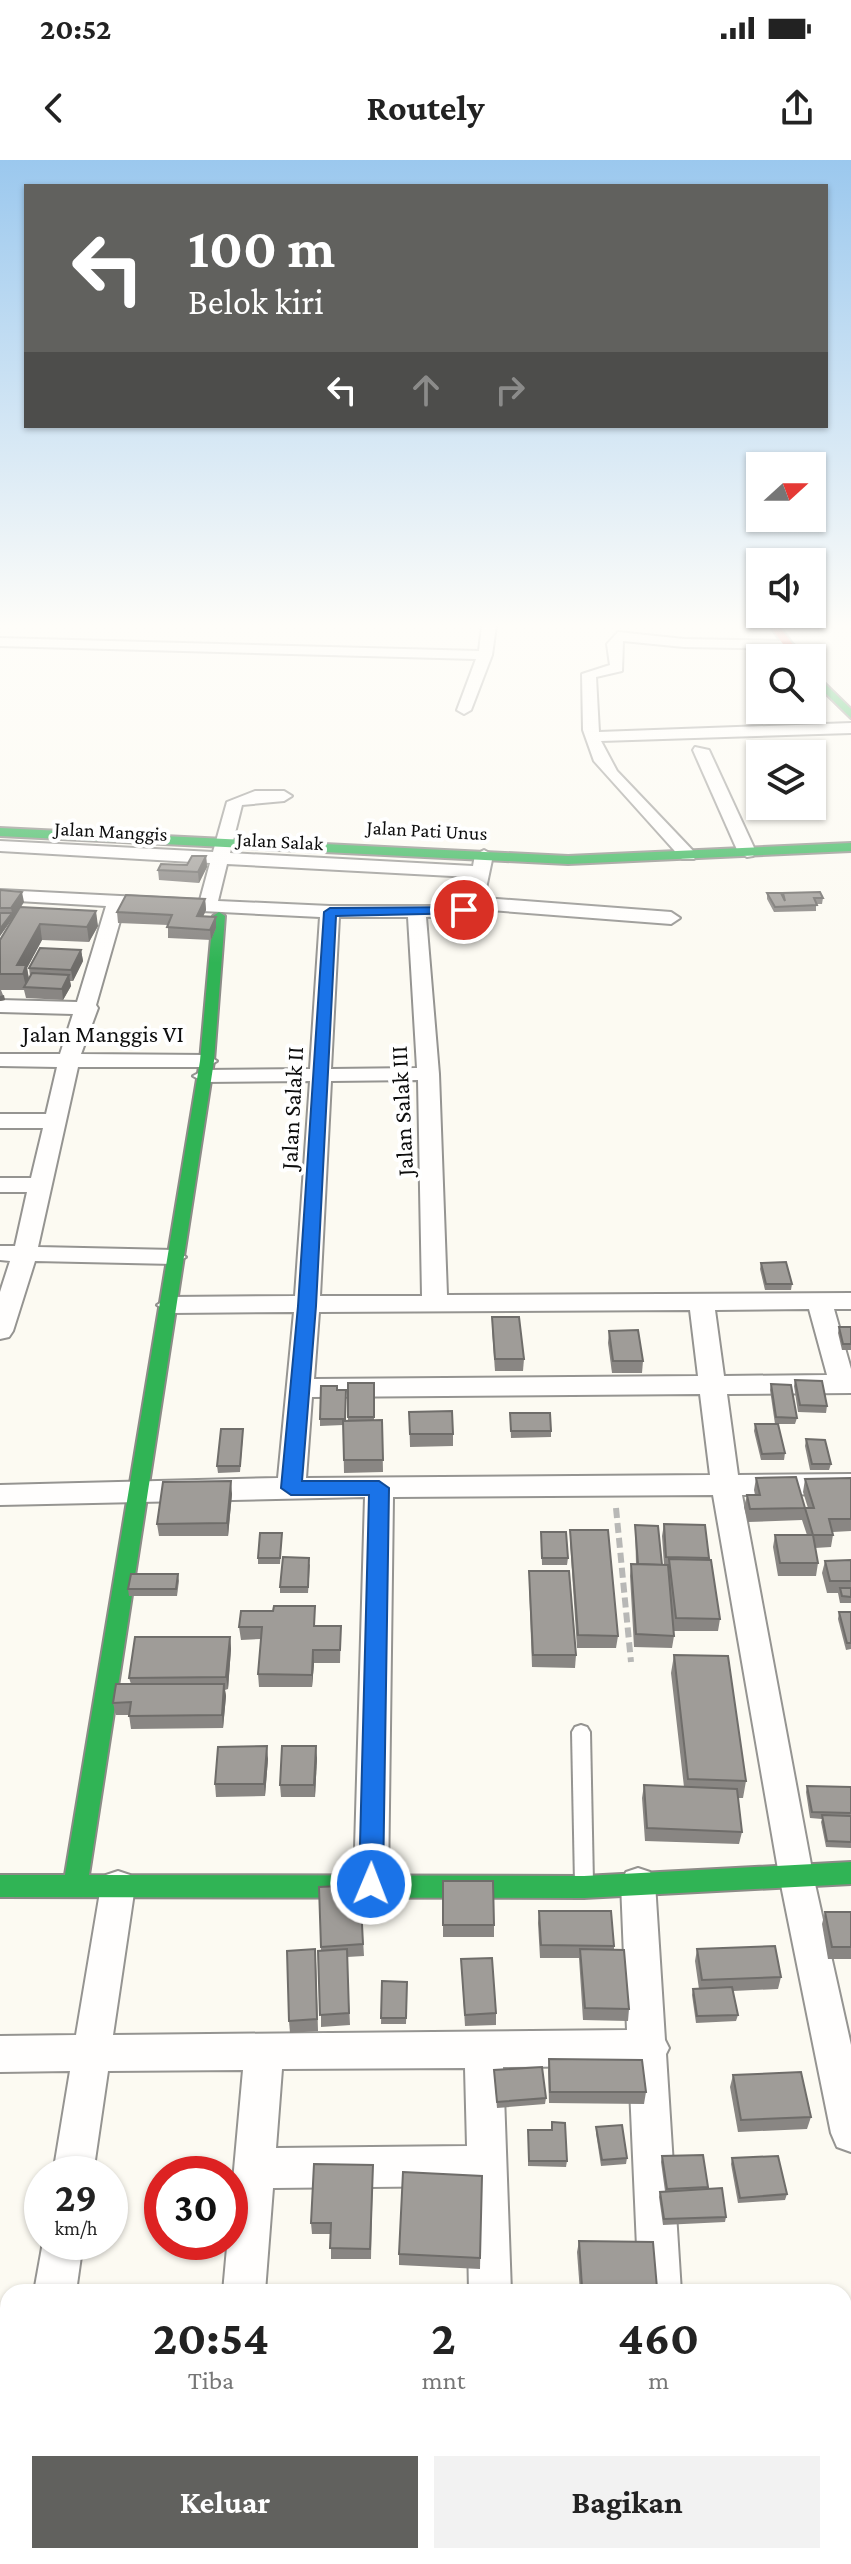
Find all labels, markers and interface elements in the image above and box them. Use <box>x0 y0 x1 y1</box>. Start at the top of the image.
text: 20:52 <box>40 12 111 45</box>
icon: back <box>32 86 76 130</box>
icon: share <box>775 86 819 130</box>
text: Routely <box>367 88 484 128</box>
icon: left <box>56 216 160 320</box>
text: 100 m <box>188 217 335 279</box>
text: Belok kiri <box>188 282 324 322</box>
icon: left <box>320 368 364 412</box>
icon: ahead <box>404 368 448 412</box>
icon: right <box>488 368 532 412</box>
north arrow <box>746 452 826 532</box>
map controls <box>746 452 826 820</box>
button: sound <box>746 548 826 628</box>
button: search <box>746 644 826 724</box>
button: layers <box>746 740 826 820</box>
street label: Jalan Pati Unus <box>364 816 488 845</box>
street label: Jalan Manggis <box>52 817 168 846</box>
street label: Jalan Salak <box>234 828 324 855</box>
pin <box>430 876 498 944</box>
icon: arrive <box>442 888 486 932</box>
street label: Jalan Manggis VI <box>20 1020 184 1047</box>
street label: Jalan Salak III <box>385 1045 419 1179</box>
street label: Jalan Salak II <box>275 1046 308 1172</box>
position arrow <box>329 1842 413 1926</box>
speed limit sign: 30 <box>144 2156 248 2260</box>
text: 29 <box>55 2175 97 2220</box>
text: km/h <box>54 2217 98 2239</box>
text: 20:54 <box>153 2311 269 2364</box>
text: 2 <box>431 2311 456 2364</box>
text: 460 <box>618 2311 699 2364</box>
text: Tiba <box>188 2366 234 2395</box>
text: mnt <box>422 2366 465 2395</box>
text: m <box>648 2366 669 2395</box>
button: Keluar <box>32 2456 418 2548</box>
button: Bagikan <box>434 2456 820 2548</box>

